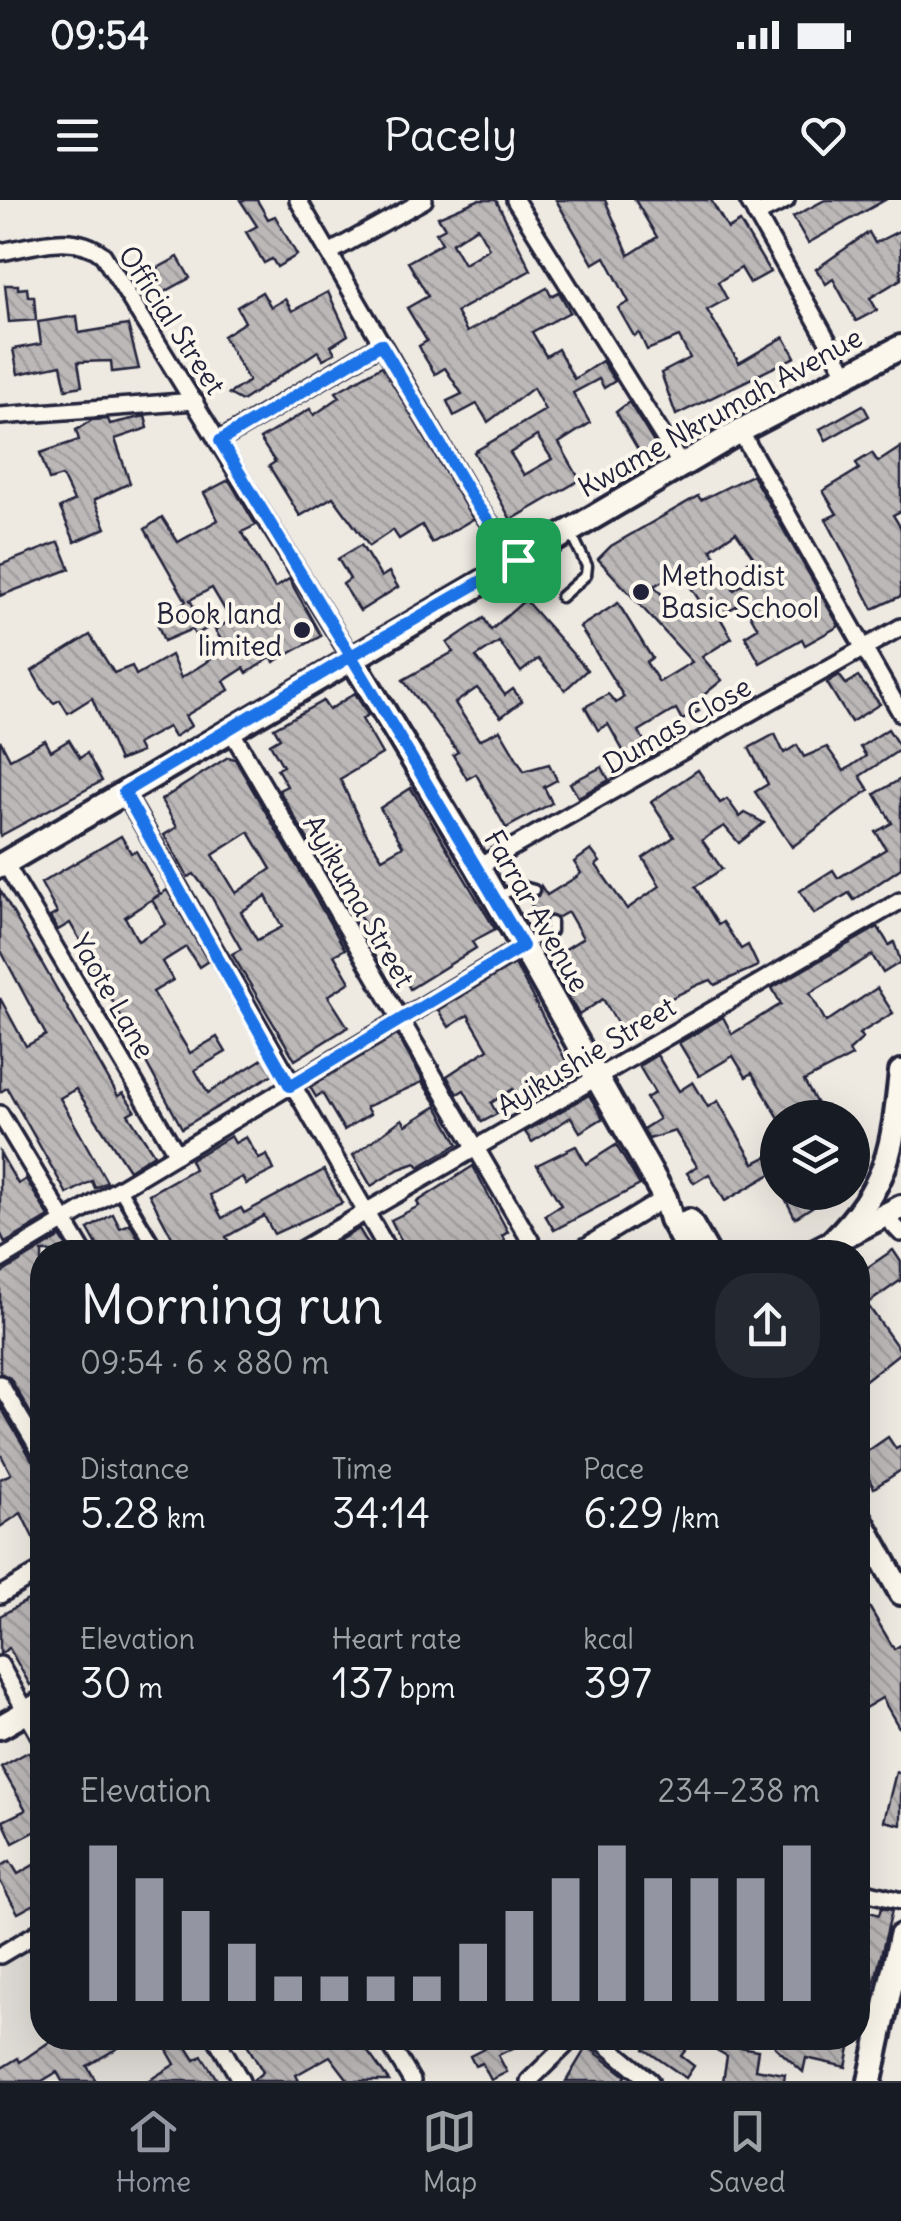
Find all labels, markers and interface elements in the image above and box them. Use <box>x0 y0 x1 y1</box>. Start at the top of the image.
text: 09:54 <box>50 12 149 59</box>
text: Pacely <box>384 107 517 163</box>
icon: menu <box>50 108 105 163</box>
icon: heart <box>796 108 851 163</box>
street label: Official Street <box>110 239 234 401</box>
street label: Kwame Nkrumah Avenue <box>572 319 868 505</box>
pin <box>476 518 561 603</box>
icon: arrive <box>491 533 546 588</box>
place label: Methodist Basic School <box>661 558 819 626</box>
marker: Methodist Basic School <box>630 581 652 603</box>
place label: Book land limited <box>156 596 282 664</box>
marker: Book land limited <box>291 619 313 641</box>
street label: Dumas Close <box>597 668 757 782</box>
street label: Ayikuma Street <box>295 809 423 993</box>
street label: Farrar Avenue <box>476 824 598 998</box>
street label: Yaote Lane <box>63 927 163 1065</box>
street label: Ayikushie Street <box>490 988 682 1124</box>
map controls <box>760 1100 870 1210</box>
button: layers <box>760 1100 870 1210</box>
text: Morning run <box>80 1270 384 1339</box>
button: share <box>715 1273 820 1378</box>
text: 09:54 · 6 × 880 m <box>80 1342 329 1383</box>
text: Distance <box>80 1451 189 1487</box>
text: Time <box>332 1451 392 1487</box>
text: Pace <box>583 1451 644 1487</box>
text: 5.28 <box>80 1487 160 1539</box>
text: 34:14 <box>332 1487 430 1539</box>
text: 6:29 <box>583 1487 664 1539</box>
text: km <box>160 1500 206 1536</box>
text: /km <box>664 1500 720 1536</box>
text: Elevation <box>80 1621 195 1657</box>
text: Heart rate <box>332 1621 462 1657</box>
text: kcal <box>583 1621 634 1657</box>
text: 30 <box>80 1657 132 1709</box>
text: 137 <box>332 1657 393 1709</box>
text: 397 <box>583 1657 652 1709</box>
text: m <box>132 1670 163 1706</box>
text: bpm <box>393 1670 455 1706</box>
text: Elevation <box>80 1770 211 1811</box>
text: 234–238 m <box>658 1770 820 1811</box>
tab: Home <box>116 2104 191 2200</box>
tab: Map <box>422 2104 477 2200</box>
tab: Saved <box>709 2104 785 2200</box>

